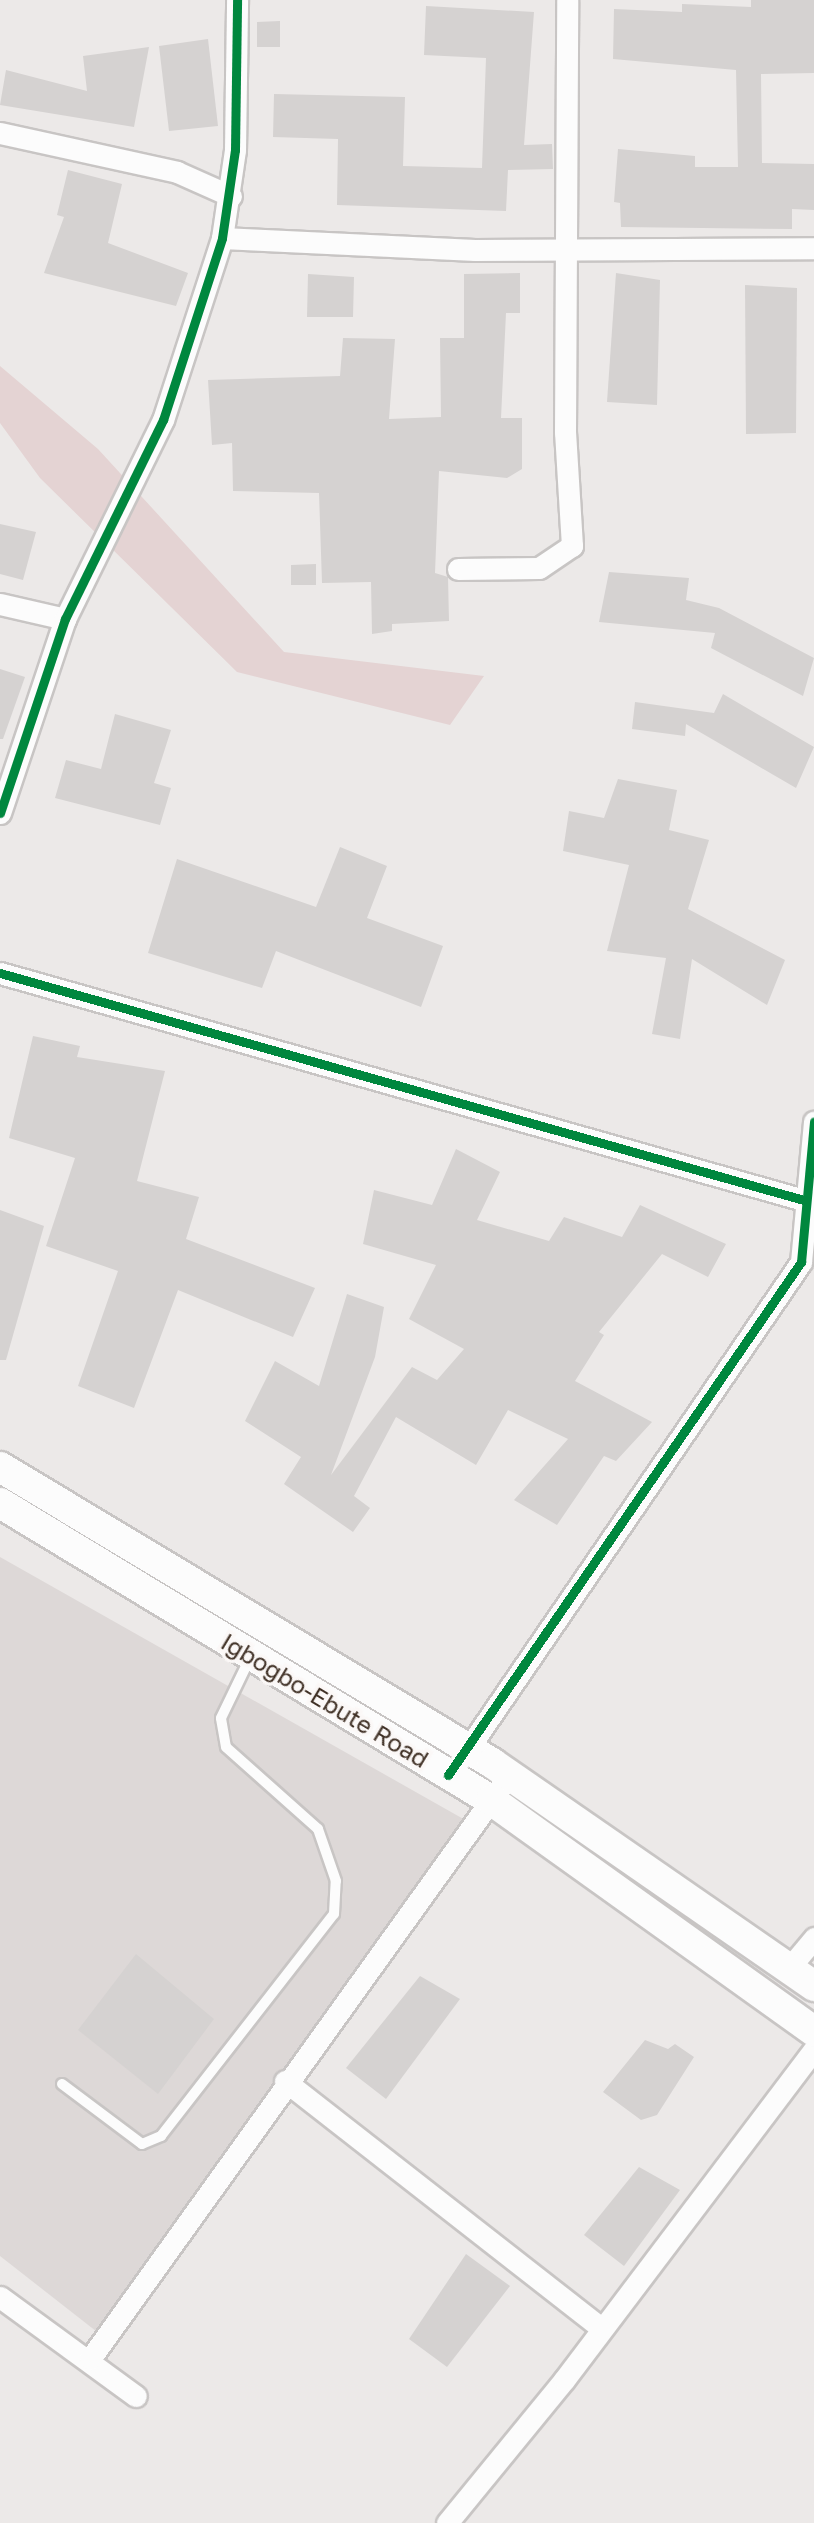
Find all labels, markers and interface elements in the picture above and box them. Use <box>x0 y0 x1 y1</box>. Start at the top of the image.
street label: Igbogbo-Ebute Road <box>216 1627 434 1773</box>

